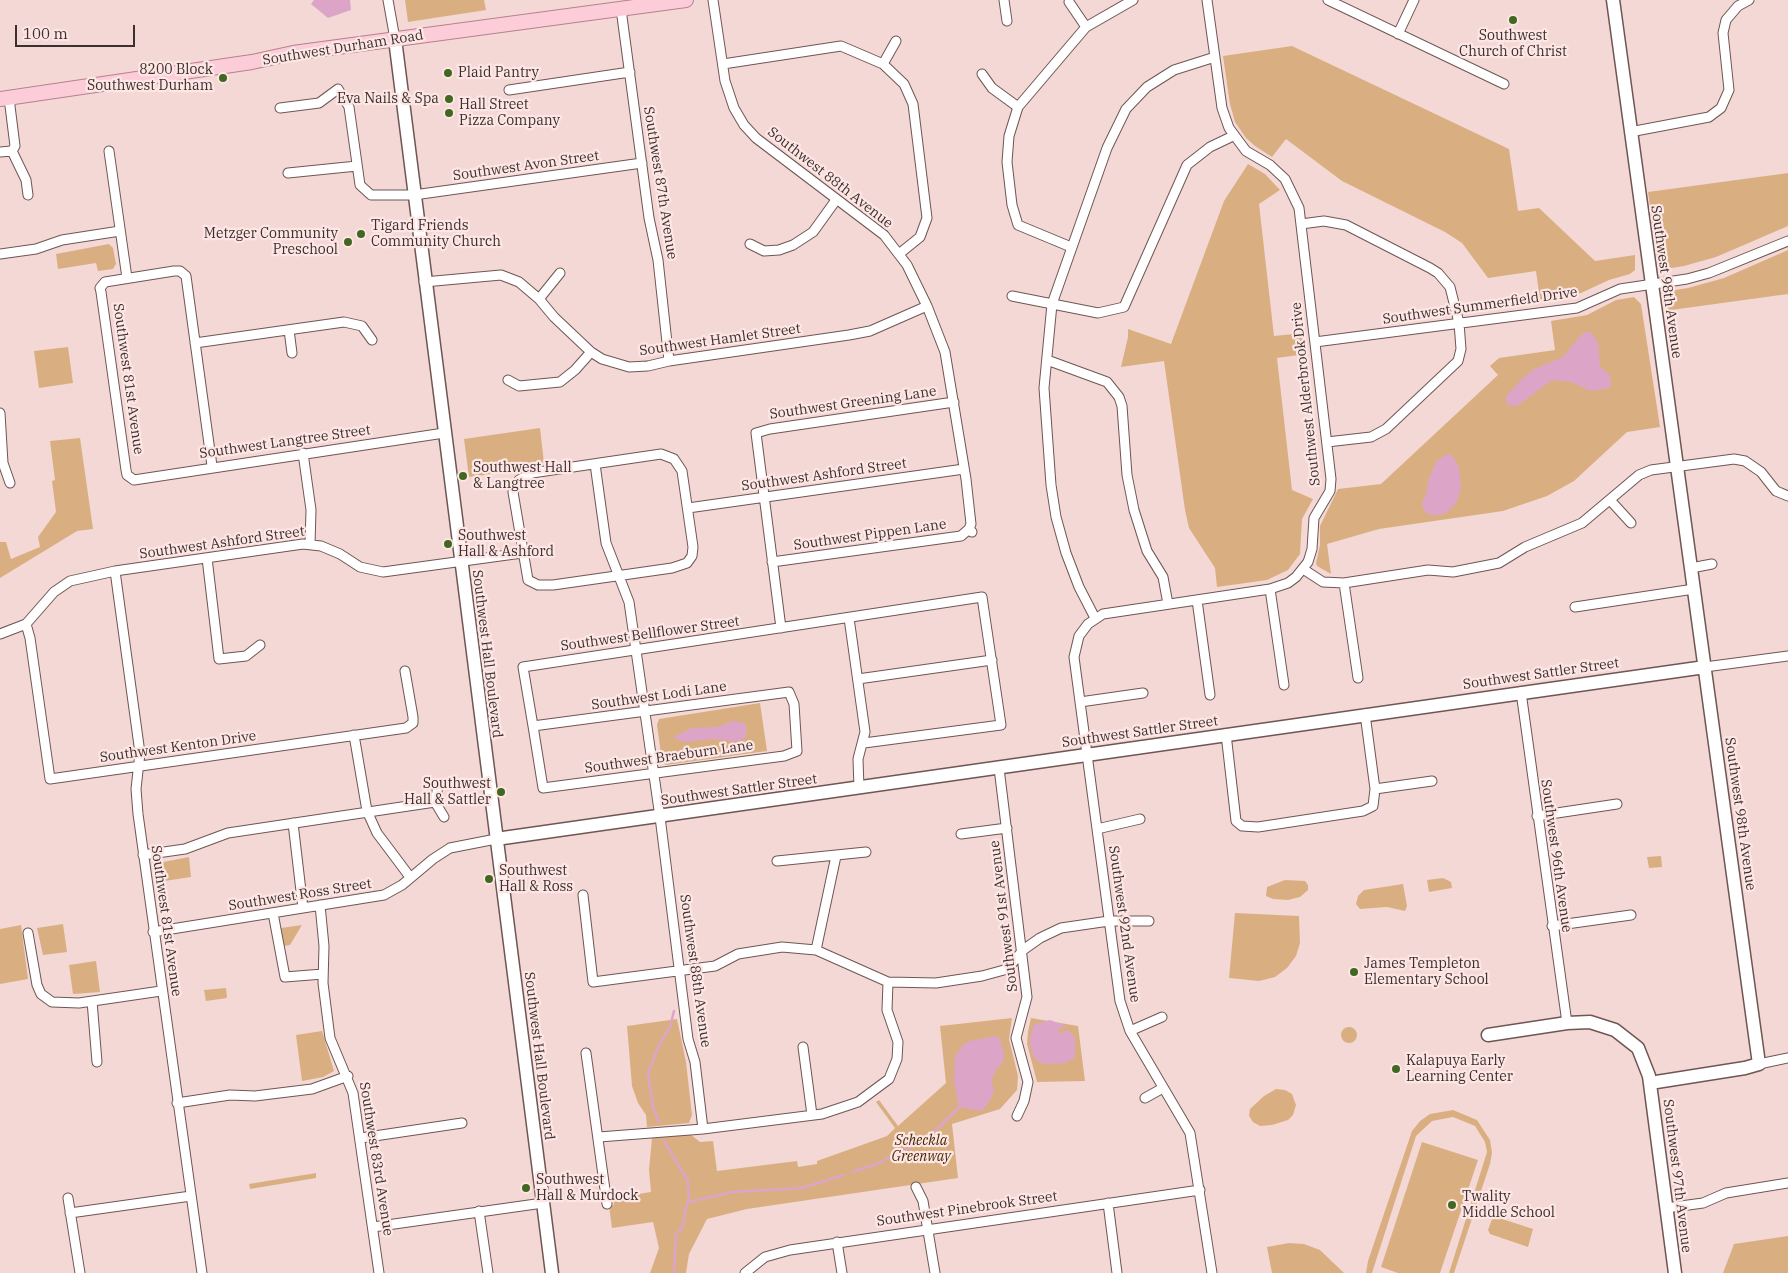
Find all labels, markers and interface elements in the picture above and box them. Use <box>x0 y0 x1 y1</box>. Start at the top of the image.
marker: Southwest Church of Christ <box>1507 14 1519 26</box>
scale bar <box>18 15 138 47</box>
text: 100 m <box>23 24 68 43</box>
street label: Southwest Durham Road <box>261 27 425 69</box>
place label: Southwest Church of Christ <box>1459 28 1567 60</box>
place label: 8200 Block Southwest Durham <box>87 62 213 94</box>
place label: Plaid Pantry <box>458 65 539 81</box>
marker: Plaid Pantry <box>442 67 454 79</box>
marker: 8200 Block Southwest Durham <box>217 72 229 84</box>
place label: Eva Nails & Spa <box>337 91 439 107</box>
marker: Eva Nails & Spa <box>443 93 455 105</box>
place label: Hall Street Pizza Company <box>459 97 560 130</box>
street label: Southwest 87th Avenue <box>640 105 680 261</box>
marker: Hall Street Pizza Company <box>443 107 455 119</box>
street label: Southwest 88th Avenue <box>764 124 896 232</box>
street label: Southwest Avon Street <box>452 147 600 185</box>
street label: Southwest 98th Avenue <box>1647 204 1685 360</box>
place label: Tigard Friends Community Church <box>371 218 501 250</box>
place label: Metzger Community Preschool <box>204 226 338 258</box>
marker: Tigard Friends Community Church <box>355 228 367 240</box>
marker: Metzger Community Preschool <box>342 236 354 248</box>
street label: Southwest Summerfield Drive <box>1381 284 1579 328</box>
street label: Southwest Alderbrook Drive <box>1288 301 1324 487</box>
street label: Southwest 81st Avenue <box>109 302 147 456</box>
street label: Southwest Hamlet Street <box>638 320 802 360</box>
street label: Southwest Greening Lane <box>768 383 938 423</box>
street label: Southwest Langtree Street <box>198 422 372 462</box>
street label: Southwest Ashford Street <box>740 455 908 495</box>
place label: Southwest Hall & Langtree <box>473 460 572 492</box>
marker: Southwest Hall & Langtree <box>457 470 469 482</box>
street label: Southwest Pippen Lane <box>793 516 947 554</box>
street label: Southwest Ashford Street <box>138 523 306 563</box>
place label: Southwest Hall & Ashford <box>458 528 554 560</box>
marker: Southwest Hall & Ashford <box>442 538 454 550</box>
street label: Southwest Hall Boulevard <box>468 569 506 739</box>
street label: Southwest Bellflower Street <box>559 613 741 655</box>
street label: Southwest Sattler Street <box>1462 655 1620 693</box>
street label: Southwest Lodi Lane <box>590 678 728 714</box>
street label: Southwest Sattler Street <box>1061 713 1219 751</box>
street label: Southwest Kenton Drive <box>99 728 257 766</box>
street label: Southwest 98th Avenue <box>1721 736 1759 892</box>
street label: Southwest Braeburn Lane <box>584 737 754 777</box>
street label: Southwest Sattler Street <box>660 771 818 809</box>
place label: Southwest Hall & Sattler <box>404 776 491 809</box>
street label: Southwest 96th Avenue <box>1537 778 1575 934</box>
marker: Southwest Hall & Sattler <box>495 786 507 798</box>
street label: Southwest 91st Avenue <box>986 839 1022 993</box>
street label: Southwest 81st Avenue <box>147 844 185 998</box>
street label: Southwest 92nd Avenue <box>1105 844 1143 1004</box>
place label: Southwest Hall & Ross <box>499 863 573 896</box>
marker: Southwest Hall & Ross <box>483 873 495 885</box>
street label: Southwest Ross Street <box>227 875 373 915</box>
street label: Southwest 88th Avenue <box>676 893 714 1049</box>
place label: James Templeton Elementary School <box>1364 956 1489 989</box>
marker: James Templeton Elementary School <box>1348 966 1360 978</box>
street label: Southwest Hall Boulevard <box>520 971 558 1141</box>
place label: Kalapuya Early Learning Center <box>1406 1053 1513 1086</box>
marker: Kalapuya Early Learning Center <box>1390 1063 1402 1075</box>
street label: Southwest 83rd Avenue <box>356 1081 396 1237</box>
street label: Southwest 97th Avenue <box>1659 1098 1695 1254</box>
park label: Scheckla Greenway <box>891 1133 951 1166</box>
place label: Southwest Hall & Murdock <box>536 1172 639 1204</box>
marker: Southwest Hall & Murdock <box>520 1182 532 1194</box>
street label: Southwest Pinebrook Street <box>876 1188 1058 1230</box>
place label: Twality Middle School <box>1462 1189 1555 1222</box>
marker: Twality Middle School <box>1446 1199 1458 1211</box>

